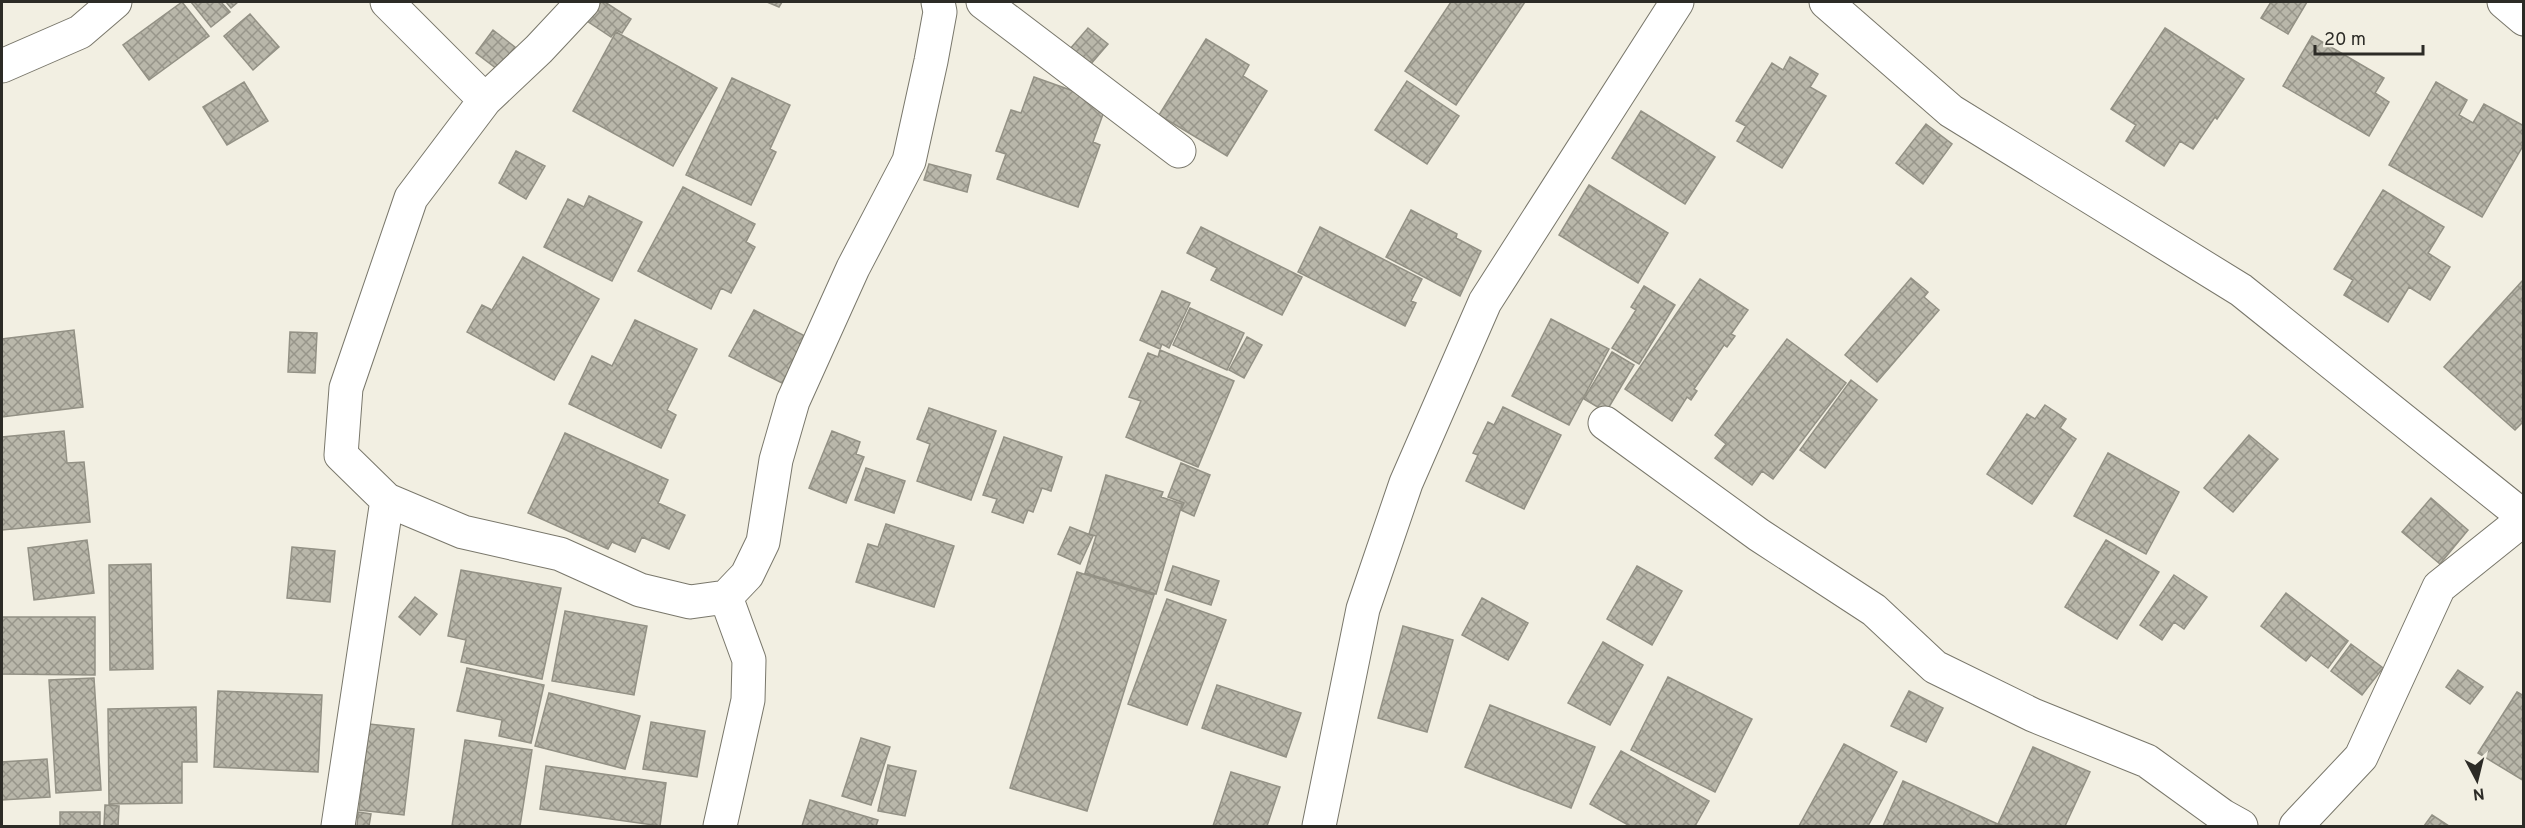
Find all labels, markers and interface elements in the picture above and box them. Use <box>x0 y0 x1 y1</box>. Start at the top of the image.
scale bar <box>2315 18 2423 56</box>
text: 20 m <box>2324 29 2366 52</box>
north arrow <box>2447 750 2507 810</box>
text: N <box>2472 782 2486 804</box>

